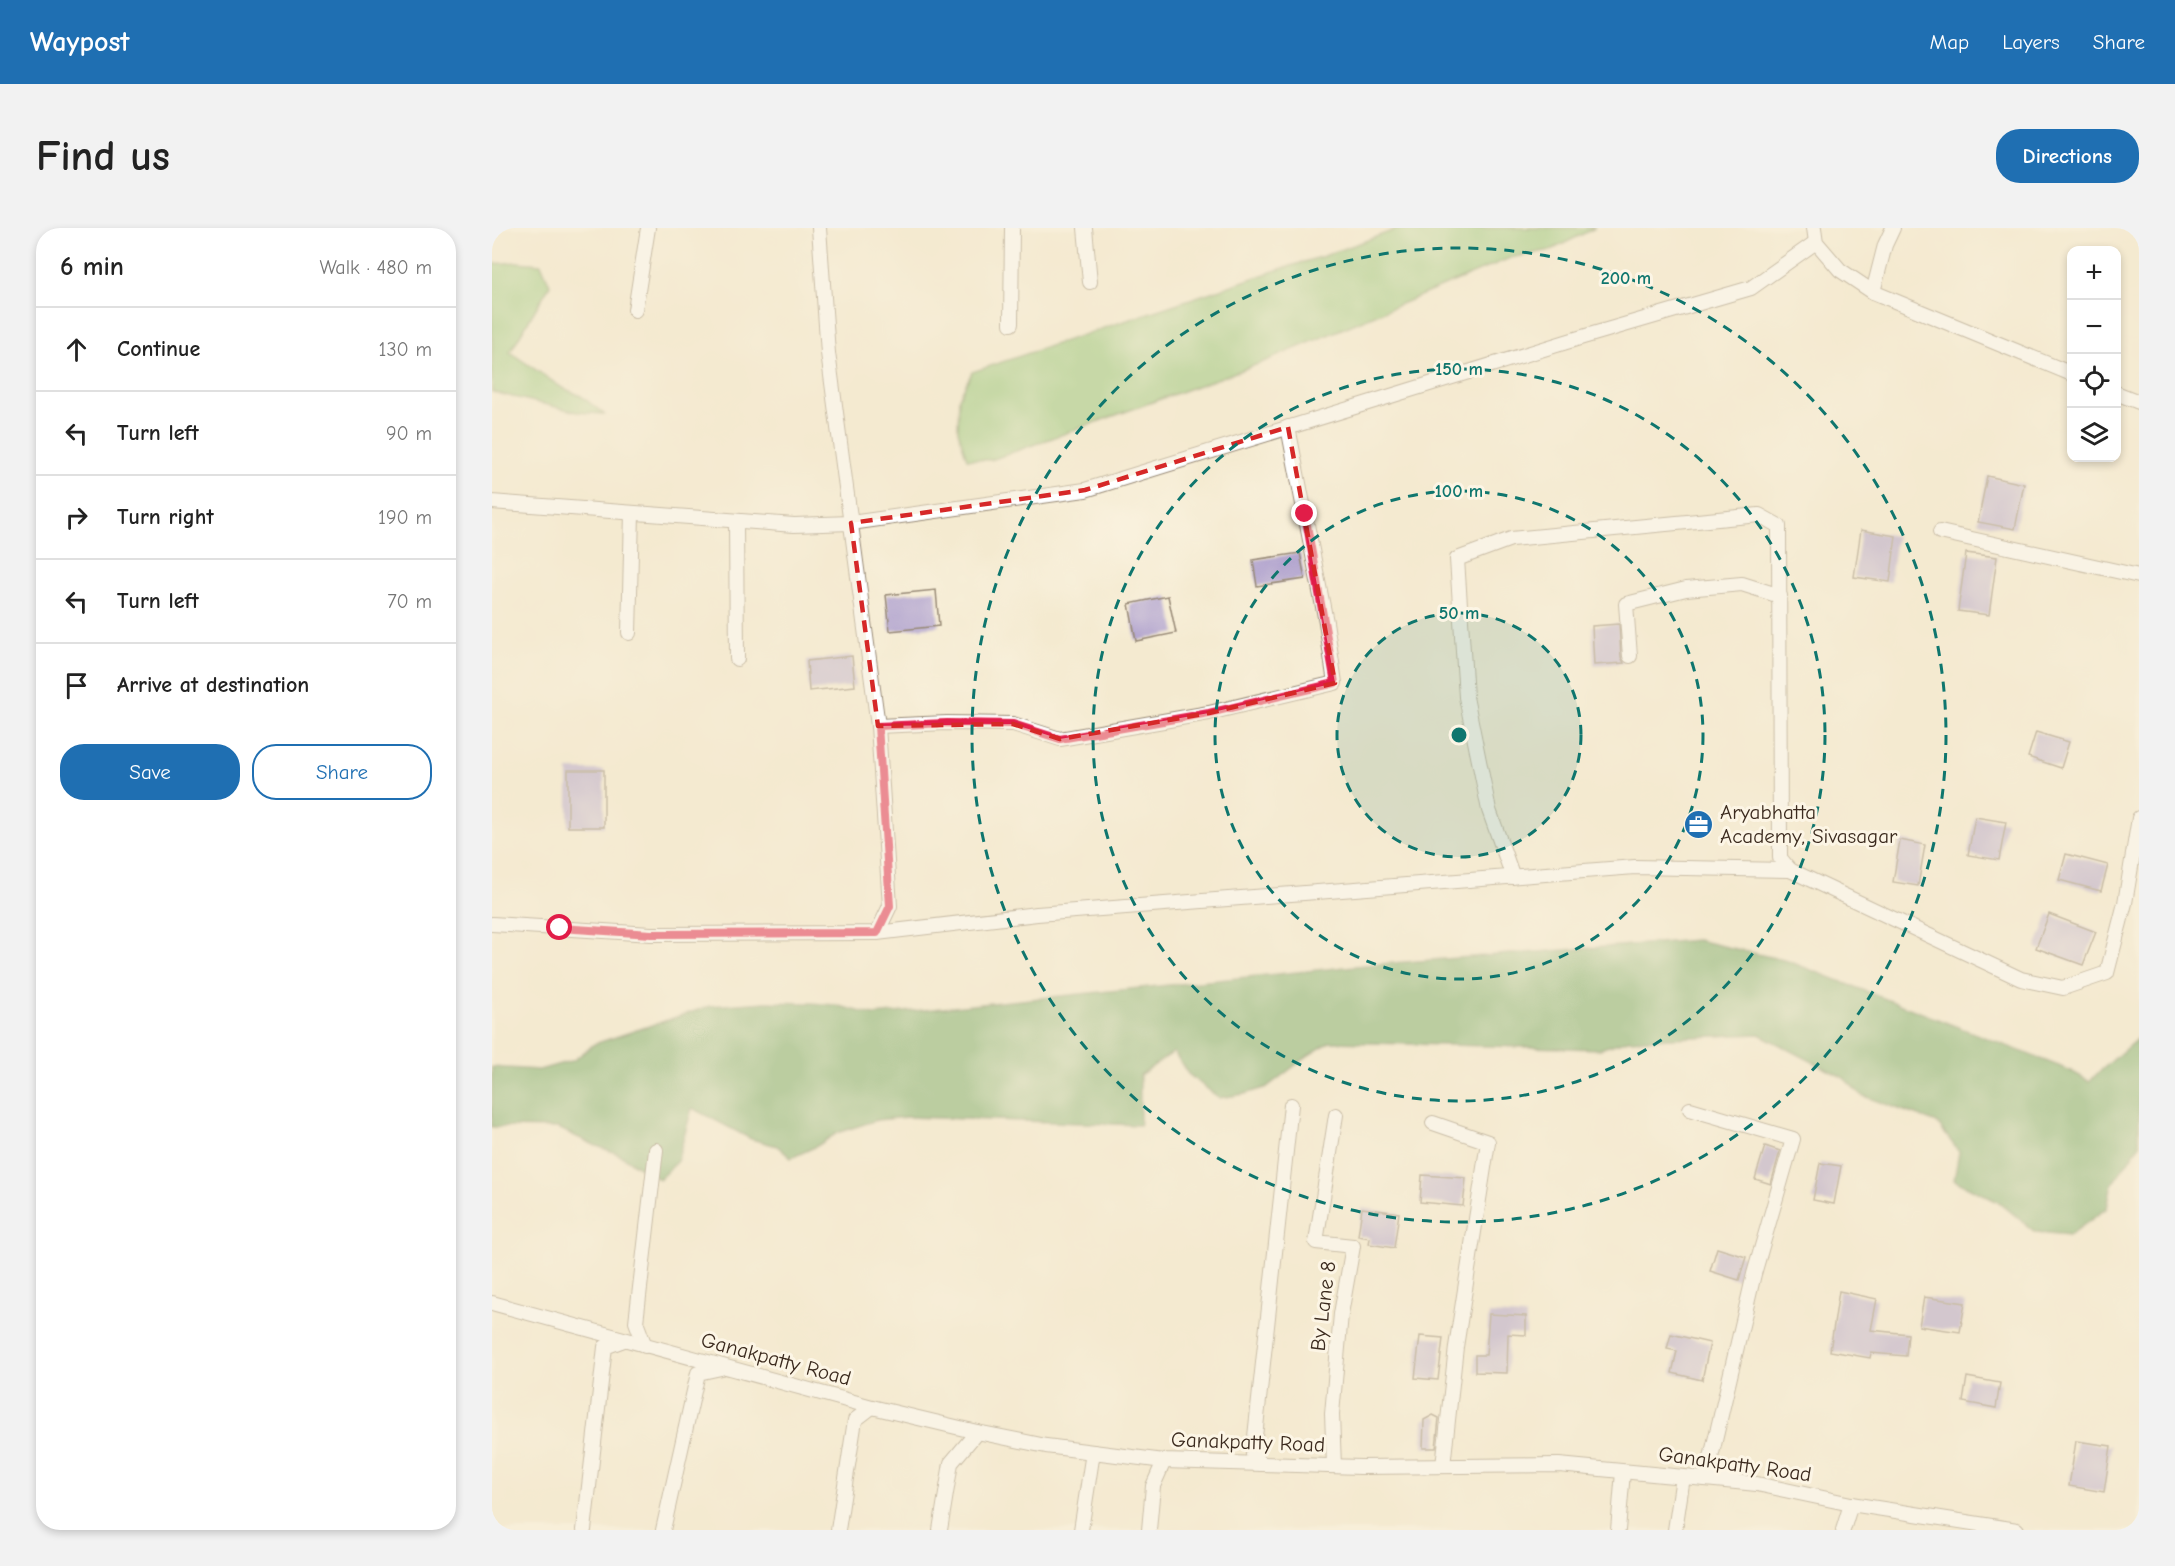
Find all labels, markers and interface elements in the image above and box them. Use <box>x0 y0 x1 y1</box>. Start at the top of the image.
text: Waypost <box>30 26 130 58</box>
text: Map <box>1930 30 1969 54</box>
text: Layers <box>2002 30 2060 54</box>
text: Share <box>2093 30 2145 54</box>
button: Directions <box>1996 129 2139 183</box>
text: Find us <box>36 132 170 181</box>
map controls <box>2067 246 2121 462</box>
button: + <box>2067 246 2121 300</box>
text: 6 min <box>60 252 124 282</box>
text: Walk · 480 m <box>319 256 432 279</box>
text: 200 m <box>1601 268 1651 289</box>
button: − <box>2067 300 2121 354</box>
icon: ahead <box>60 333 93 366</box>
text: Continue <box>117 336 200 362</box>
text: 130 m <box>379 338 432 361</box>
button: locate <box>2067 354 2121 408</box>
text: 150 m <box>1435 359 1483 380</box>
button: layers <box>2067 408 2121 462</box>
icon: left <box>60 417 93 450</box>
text: Turn left <box>117 420 199 446</box>
text: 90 m <box>386 422 432 445</box>
text: 100 m <box>1435 481 1483 502</box>
route end <box>1291 500 1317 526</box>
icon: right <box>60 501 93 534</box>
text: Turn right <box>117 504 214 530</box>
text: 190 m <box>378 506 432 529</box>
icon: left <box>60 585 93 618</box>
text: Turn left <box>117 588 199 614</box>
text: 70 m <box>387 590 432 613</box>
text: 50 m <box>1439 603 1479 624</box>
icon: arrive <box>60 669 93 702</box>
text: Arrive at destination <box>117 672 309 698</box>
centre of rings <box>1449 725 1469 745</box>
button: Save <box>60 744 240 800</box>
button: Share <box>252 744 432 800</box>
place label: Aryabhatta Academy, Sivasagar <box>1720 800 1898 848</box>
office icon: Aryabhatta Academy, Sivasagar <box>1683 808 1715 840</box>
route start <box>546 914 572 940</box>
street label: By Lane 8 <box>1306 1260 1340 1352</box>
street label: Ganakpatty Road <box>698 1327 854 1391</box>
street label: Ganakpatty Road <box>1171 1427 1325 1457</box>
street label: Ganakpatty Road <box>1657 1441 1813 1487</box>

